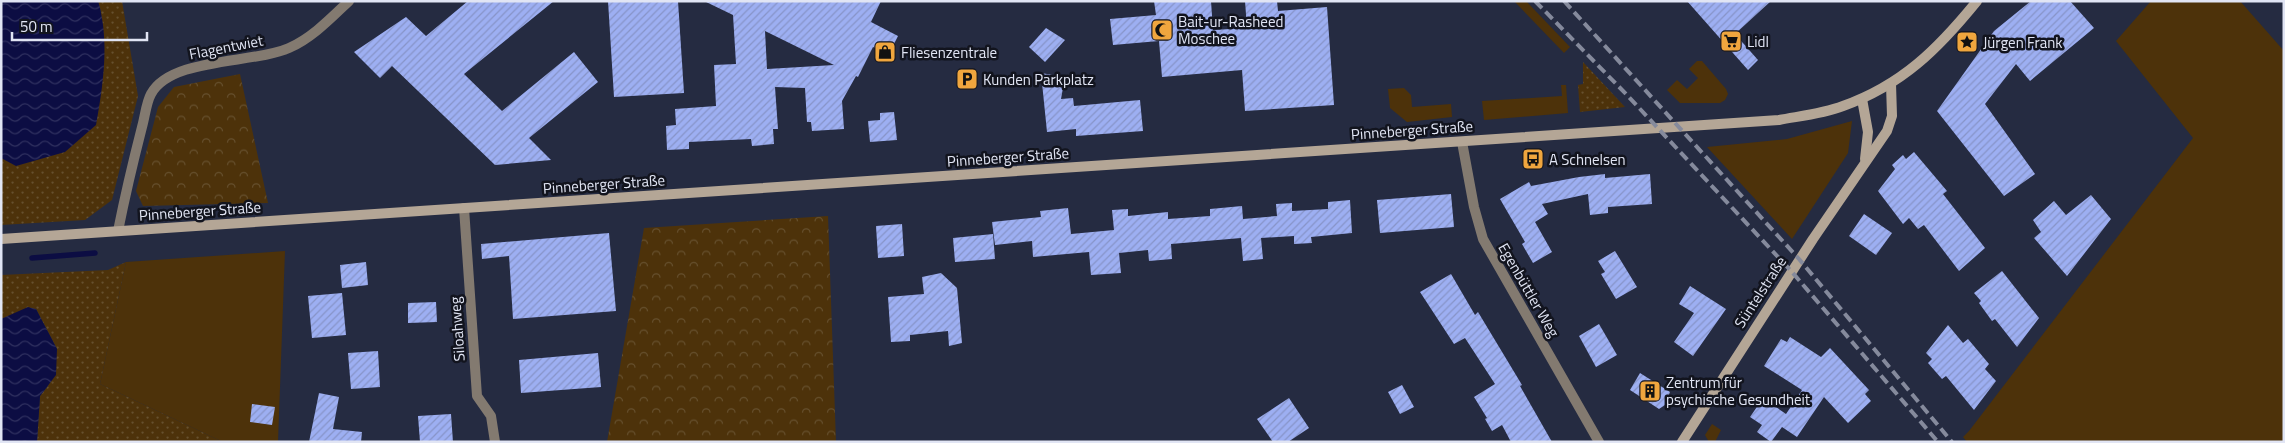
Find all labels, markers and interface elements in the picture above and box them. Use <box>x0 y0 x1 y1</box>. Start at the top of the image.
scale bar <box>12 10 148 42</box>
place label: Bait-ur-Rasheed Moschee <box>1178 10 1283 50</box>
text: 50 m <box>20 15 53 38</box>
mosque icon: Bait-ur-Rasheed Moschee <box>1150 18 1174 42</box>
street label: Flagentwiet <box>187 28 266 65</box>
supermarket icon: Lidl <box>1719 29 1743 53</box>
place label: Lidl <box>1747 30 1769 53</box>
place icon: Jürgen Frank <box>1955 30 1979 54</box>
place label: Jürgen Frank <box>1983 31 2063 54</box>
shop icon: Fliesenzentrale <box>873 40 897 64</box>
place label: Fliesenzentrale <box>901 41 997 64</box>
parking icon: Kunden Parkplatz <box>955 67 979 91</box>
place label: Kunden Parkplatz <box>983 68 1094 91</box>
street label: Pinneberger Straße <box>1350 114 1474 146</box>
street label: Pinneberger Straße <box>946 141 1070 173</box>
bus stop icon: A Schnelsen <box>1521 147 1545 171</box>
place label: A Schnelsen <box>1549 148 1626 171</box>
street label: Pinneberger Straße <box>542 168 666 200</box>
street label: Pinneberger Straße <box>138 195 262 227</box>
street label: Egenbüttler Weg <box>1493 239 1566 342</box>
street label: Süntelstraße <box>1728 252 1792 332</box>
street label: Siloahweg <box>443 296 471 362</box>
place label: Zentrum für psychische Gesundheit <box>1666 371 1811 411</box>
building icon: Zentrum für psychische Gesundheit <box>1638 379 1662 403</box>

